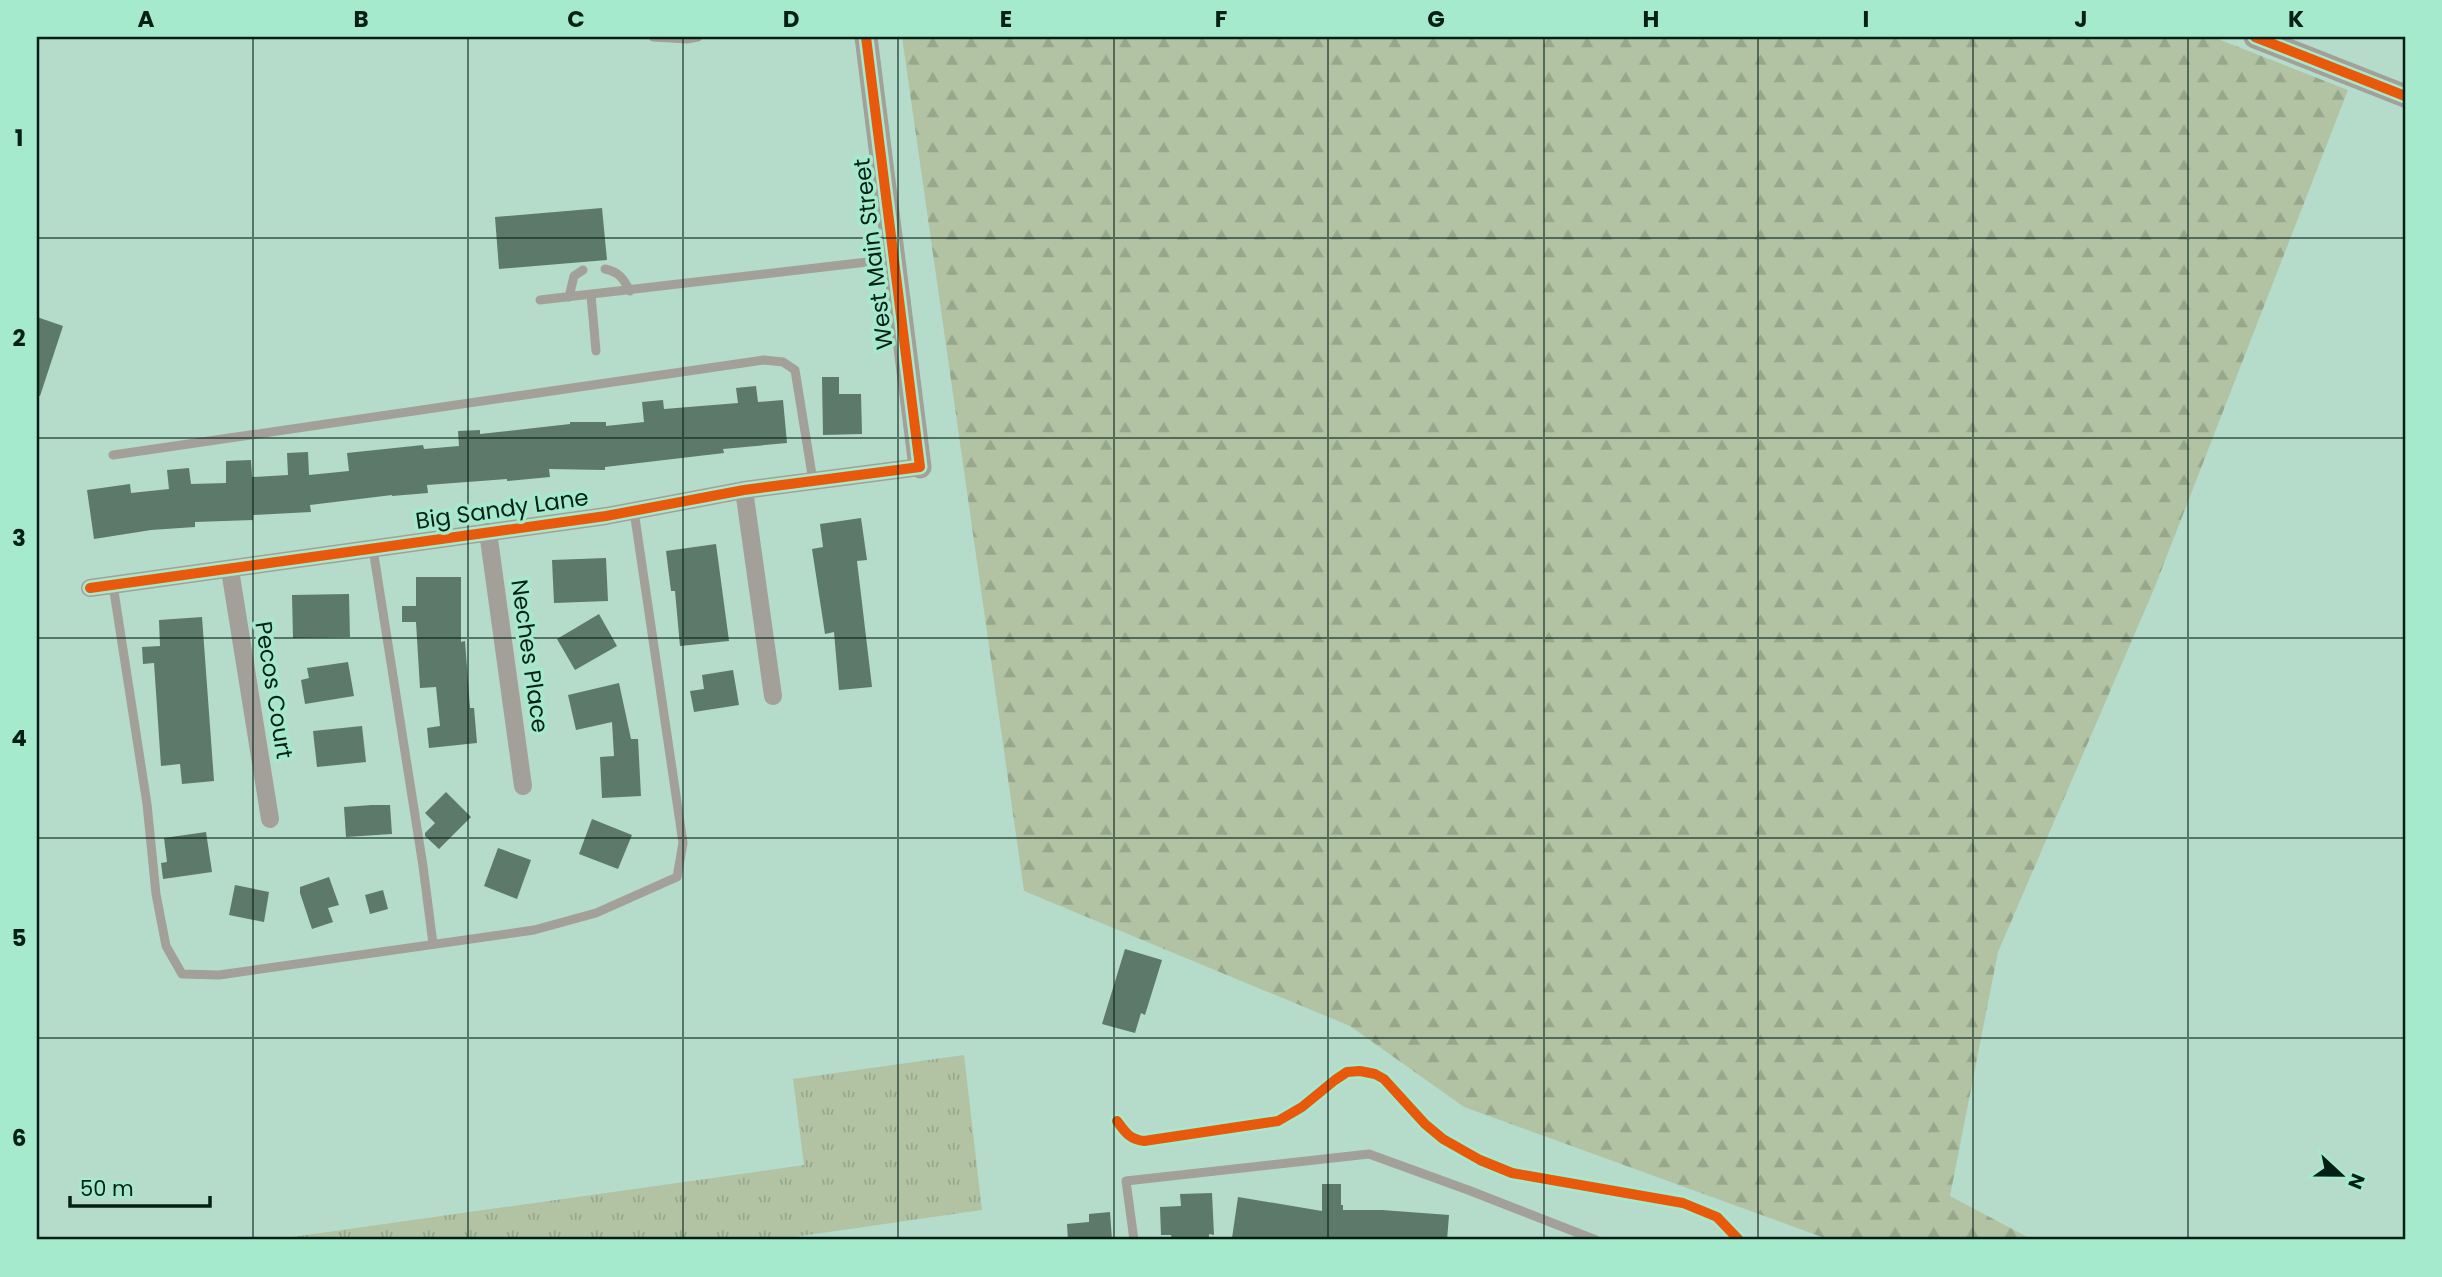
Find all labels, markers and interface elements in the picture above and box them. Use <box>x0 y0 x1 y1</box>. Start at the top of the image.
text: A <box>138 3 155 35</box>
text: B <box>353 3 369 35</box>
text: C <box>567 3 585 35</box>
text: D <box>783 3 799 35</box>
text: E <box>1000 3 1012 35</box>
text: F <box>1215 3 1227 35</box>
text: G <box>1427 3 1445 35</box>
text: H <box>1643 3 1659 35</box>
text: I <box>1863 3 1869 35</box>
text: J <box>2074 3 2088 35</box>
text: K <box>2288 3 2304 35</box>
text: 1 <box>15 122 23 154</box>
street label: West Main Street <box>845 157 901 351</box>
text: 2 <box>12 322 26 354</box>
street label: Big Sandy Lane <box>413 481 591 537</box>
text: 3 <box>12 522 26 554</box>
street label: Neches Place <box>503 577 557 735</box>
street label: Pecos Court <box>247 619 301 761</box>
text: 4 <box>11 722 27 754</box>
text: 5 <box>12 922 26 954</box>
text: 6 <box>12 1122 26 1154</box>
north arrow <box>2306 1140 2376 1210</box>
scale bar <box>70 1165 210 1209</box>
text: N <box>2341 1169 2371 1193</box>
text: 50 m <box>80 1174 134 1203</box>

